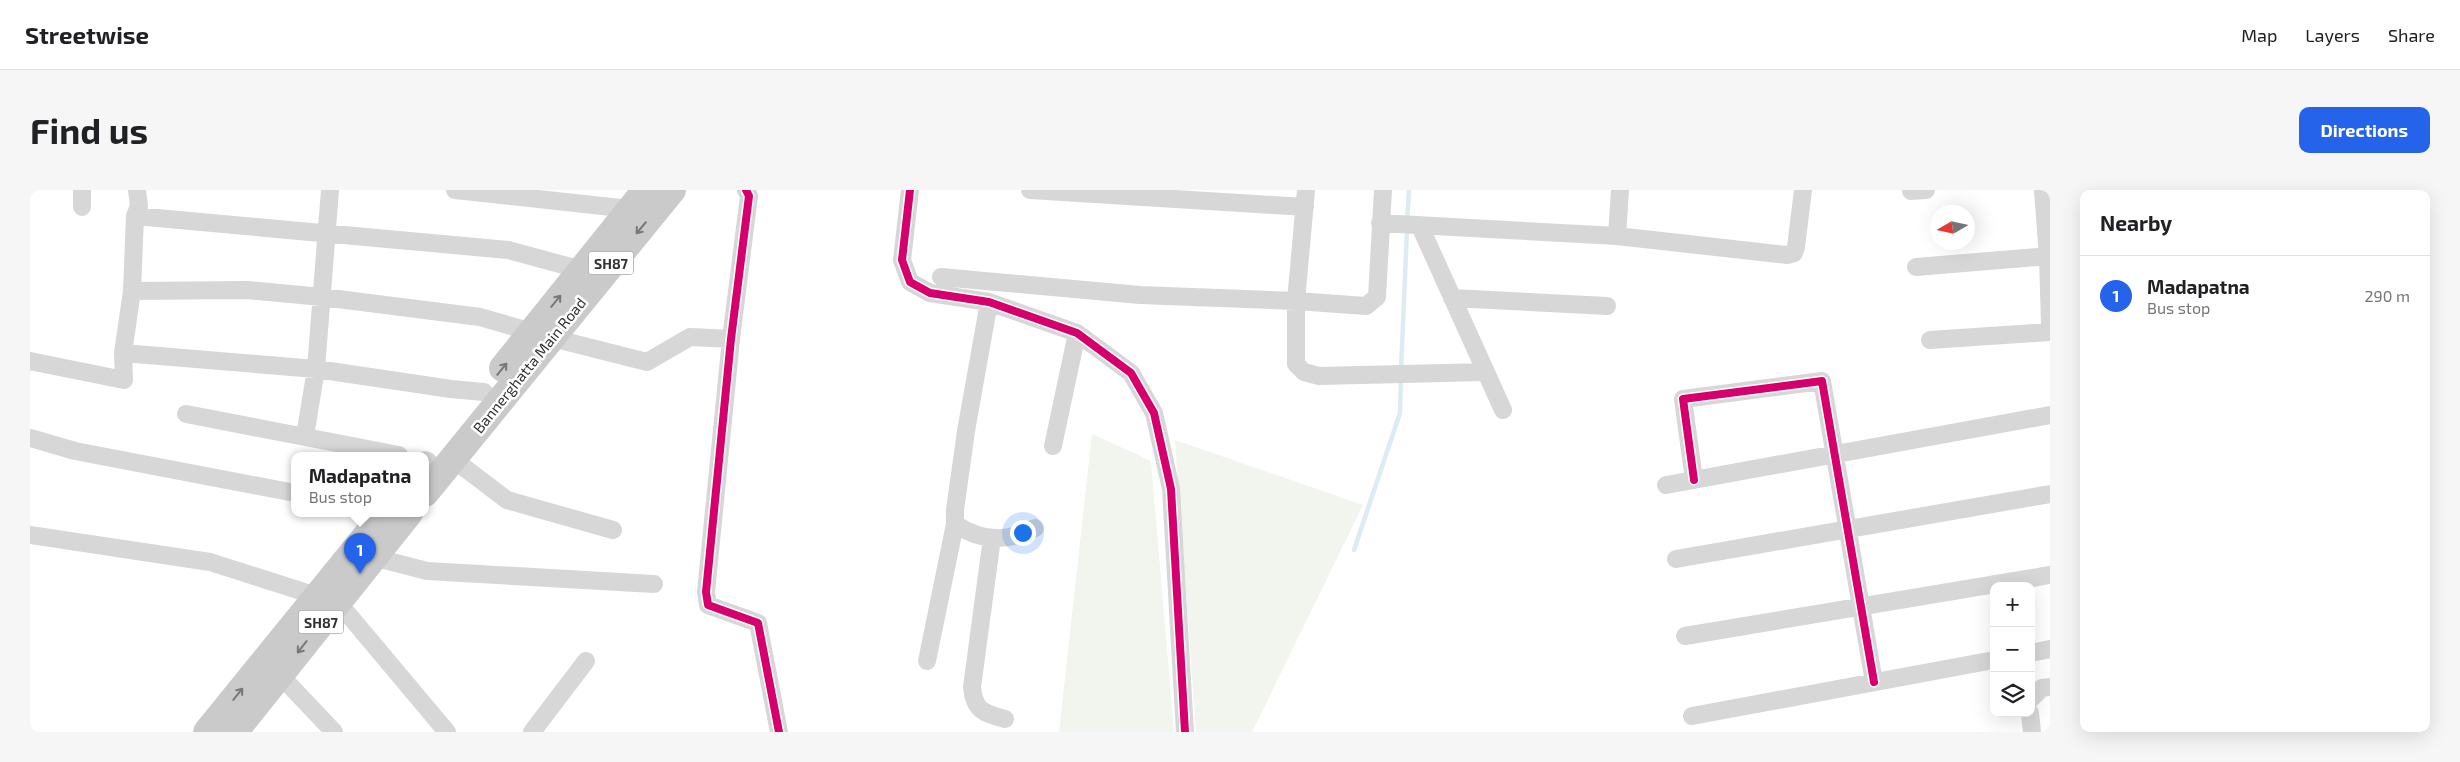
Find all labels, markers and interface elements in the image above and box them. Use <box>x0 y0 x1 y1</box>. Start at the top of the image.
text: Streetwise <box>25 20 149 49</box>
text: Map <box>2241 24 2277 46</box>
text: Layers <box>2305 24 2360 46</box>
text: Share <box>2388 24 2435 46</box>
button: Directions <box>2299 107 2430 153</box>
text: Find us <box>30 109 148 151</box>
north arrow <box>1930 205 1975 250</box>
text: Nearby <box>2100 210 2172 235</box>
one-way arrow <box>635 221 647 234</box>
road number: SH87 <box>588 252 634 274</box>
text: Madapatna <box>2147 275 2250 298</box>
text: 1 <box>2113 286 2119 305</box>
text: 290 m <box>2365 286 2410 305</box>
street label: Bannerghatta Main Road <box>469 294 589 436</box>
one-way arrow <box>551 295 562 308</box>
text: Bus stop <box>2147 298 2210 317</box>
one-way arrow <box>497 362 508 375</box>
popup <box>291 452 429 517</box>
text: Madapatna <box>309 464 411 487</box>
text: Bus stop <box>309 487 372 506</box>
your location <box>1010 520 1036 546</box>
pin: 1 <box>344 533 376 574</box>
map controls <box>1990 582 2035 717</box>
button: + <box>1990 582 2035 627</box>
road number: SH87 <box>298 611 344 634</box>
button: − <box>1990 627 2035 672</box>
one-way arrow <box>297 640 308 653</box>
button: layers <box>1990 672 2035 717</box>
one-way arrow <box>232 688 243 701</box>

